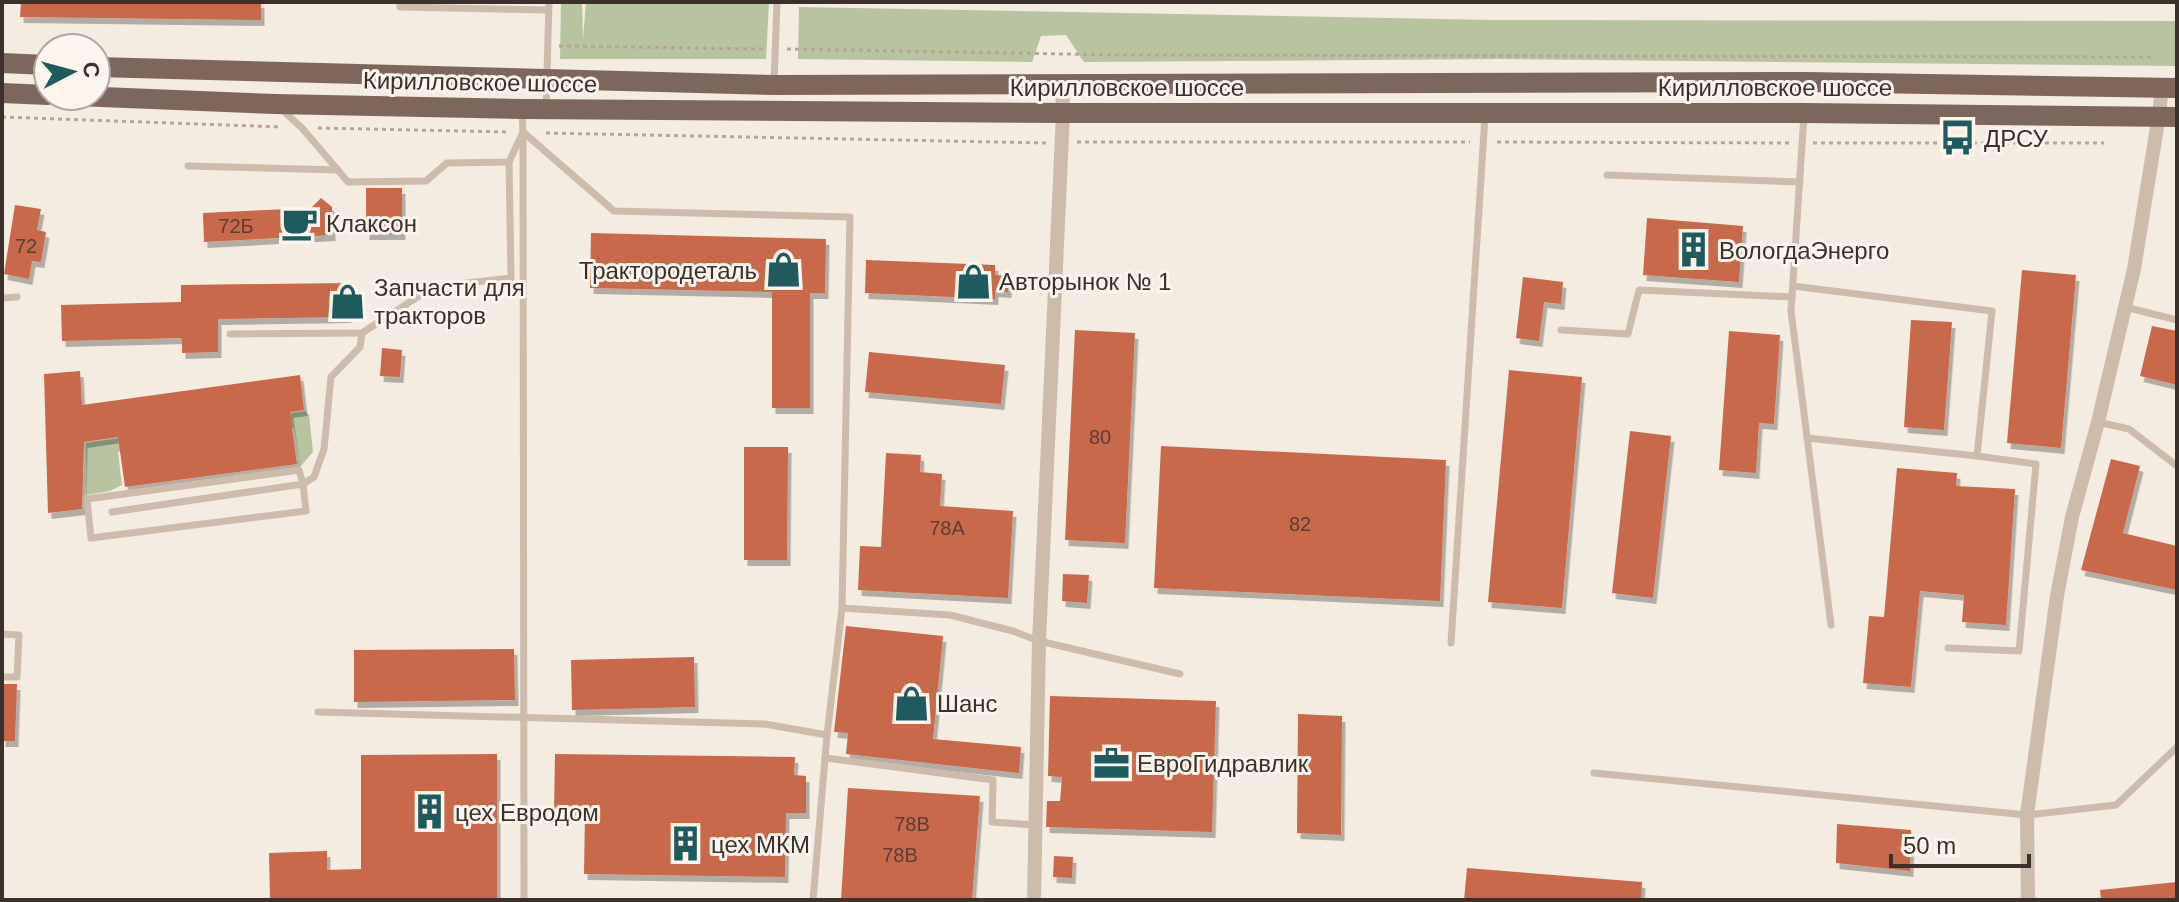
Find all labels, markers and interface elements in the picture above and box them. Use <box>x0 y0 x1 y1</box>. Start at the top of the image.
north arrow <box>32 32 112 112</box>
text: С <box>78 61 105 79</box>
street label: Кирилловское шоссе <box>363 66 597 98</box>
street label: Кирилловское шоссе <box>1010 74 1244 101</box>
street label: Кирилловское шоссе <box>1658 74 1892 101</box>
bus stop icon: ДРСУ <box>1939 119 1977 157</box>
place label: ДРСУ <box>1984 125 2049 152</box>
cafe icon: Клаксон <box>281 204 319 242</box>
place label: Клаксон <box>326 210 417 237</box>
house number: 72Б <box>218 215 254 237</box>
building icon: ВологдаЭнерго <box>1674 231 1712 269</box>
house number: 72 <box>15 235 37 257</box>
place label: ВологдаЭнерго <box>1719 237 1889 264</box>
shop icon: Трактородеталь <box>764 251 802 289</box>
place label: Трактородеталь <box>579 257 757 284</box>
shop icon: Авторынок № 1 <box>954 262 992 300</box>
place label: Авторынок № 1 <box>999 268 1171 295</box>
place label: Запчасти для тракторов <box>374 274 525 329</box>
shop icon: Запчасти для тракторов <box>329 282 367 320</box>
house number: 80 <box>1089 426 1111 448</box>
house number: 82 <box>1289 513 1311 535</box>
house number: 78А <box>929 517 965 539</box>
shop icon: Шанс <box>892 684 930 722</box>
place label: Шанс <box>937 690 998 717</box>
office icon: ЕвроГидравлик <box>1092 744 1130 782</box>
place label: ЕвроГидравлик <box>1137 750 1309 777</box>
building icon: цех Евродом <box>410 793 448 831</box>
place label: цех Евродом <box>455 799 599 826</box>
house number: 78В <box>894 813 930 835</box>
scale bar <box>1891 818 2029 868</box>
building icon: цех МКМ <box>666 825 704 863</box>
place label: цех МКМ <box>711 831 810 858</box>
text: 50 m <box>1903 832 1956 859</box>
house number: 78В <box>882 844 918 866</box>

